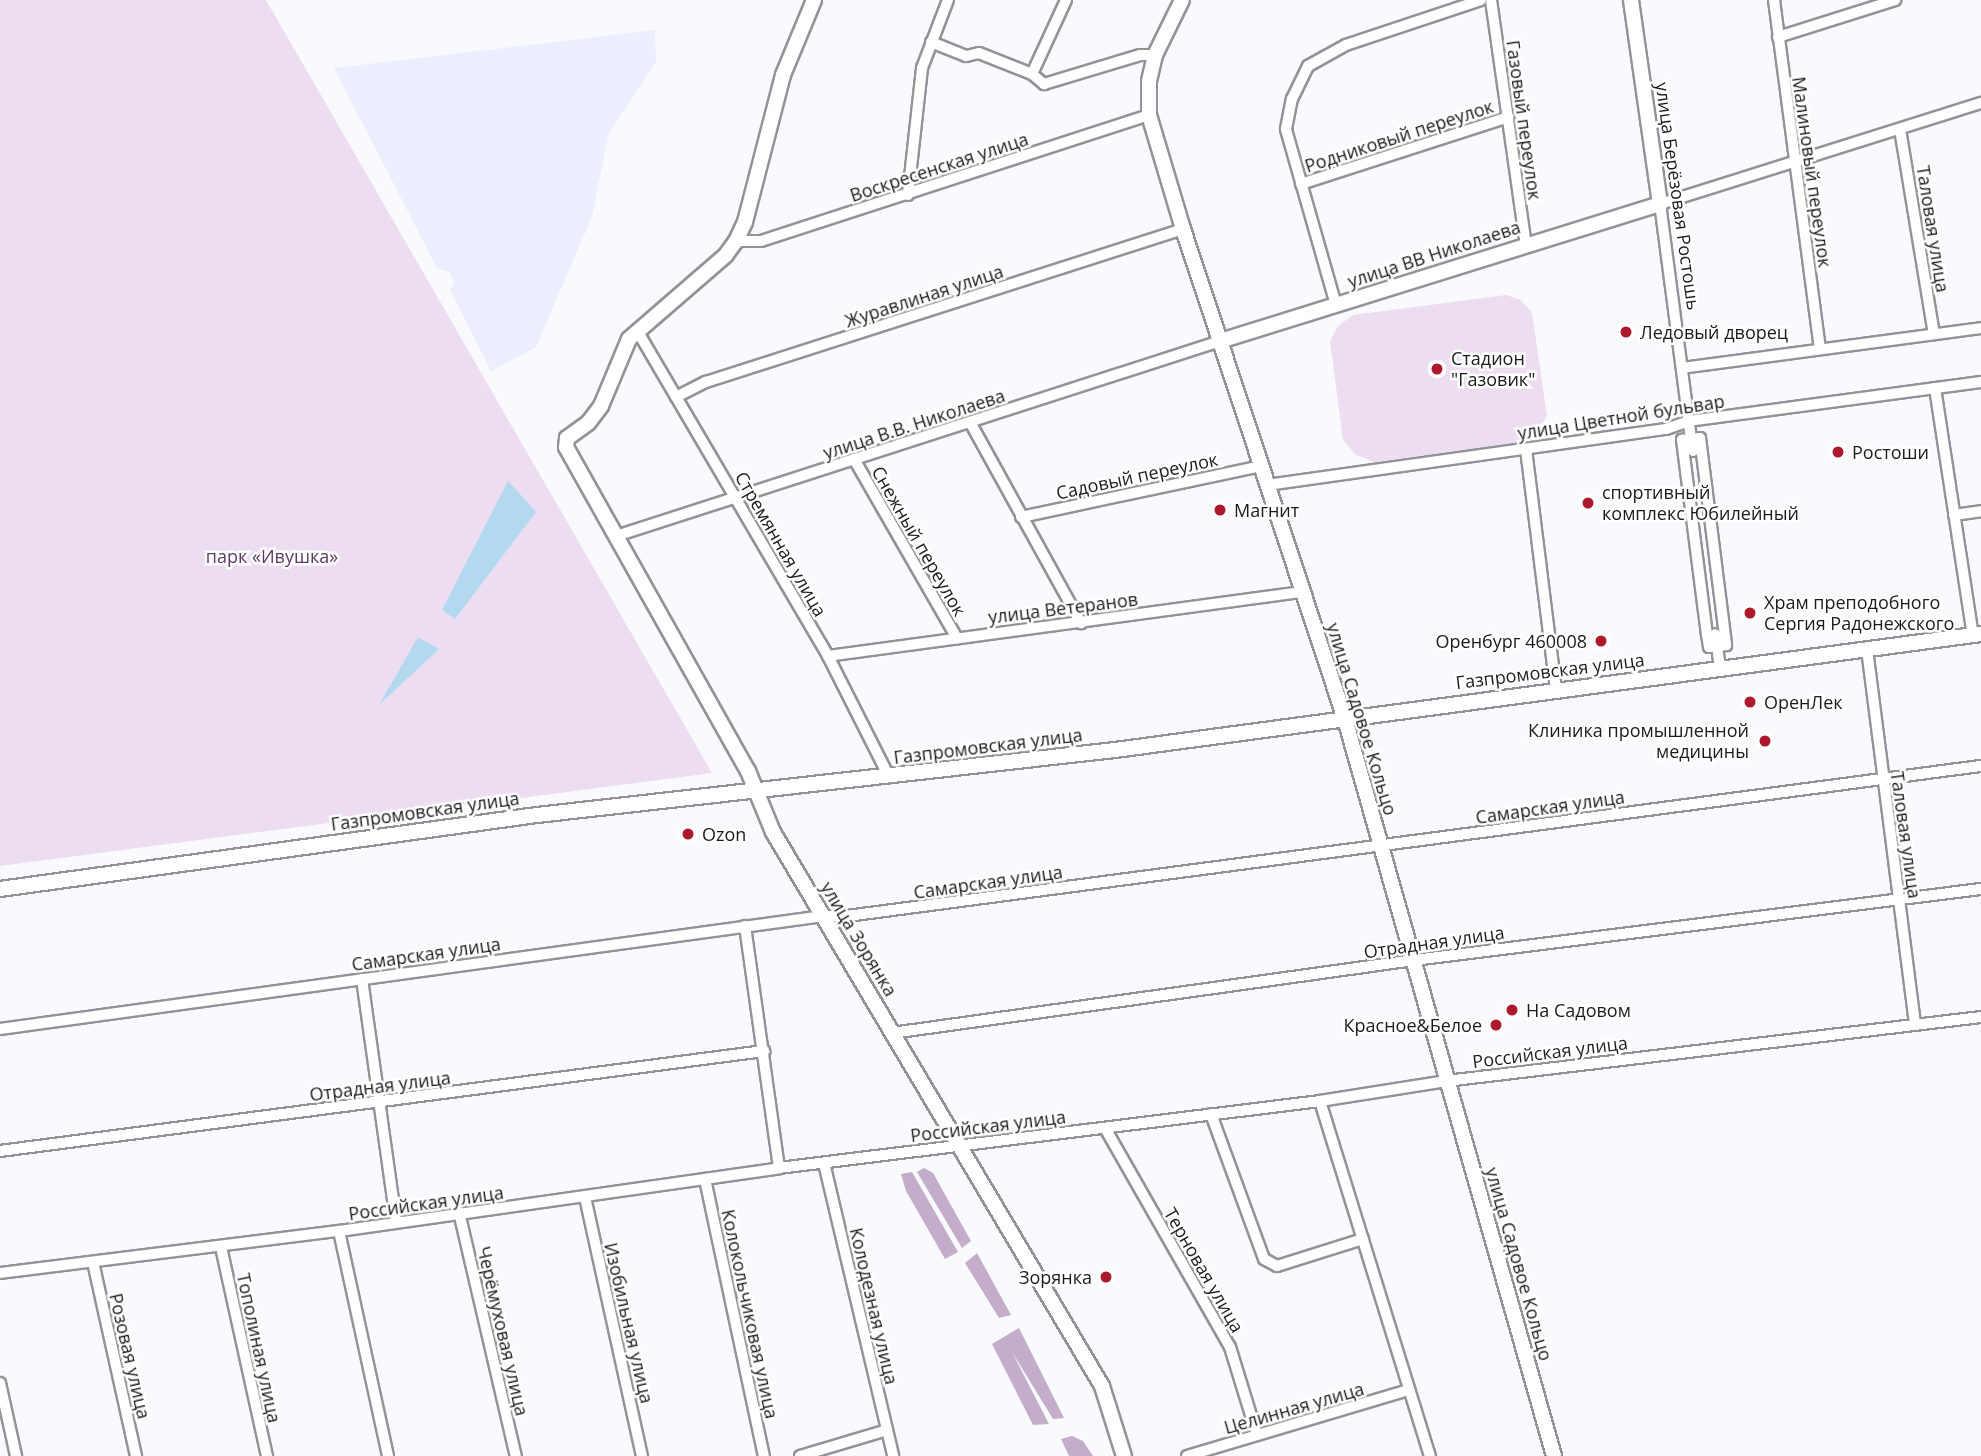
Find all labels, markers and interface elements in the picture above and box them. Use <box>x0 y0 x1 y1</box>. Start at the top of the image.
street label: Газовый переулок <box>1502 39 1546 201</box>
street label: Малиновый переулок <box>1788 75 1836 269</box>
street label: улица Берёзовая Ростошь <box>1651 81 1705 311</box>
street label: Родниковый переулок <box>1302 95 1496 177</box>
street label: Воскресенская улица <box>847 128 1031 206</box>
street label: Таловая улица <box>1912 164 1954 294</box>
street label: улица ВВ Николаева <box>1345 216 1523 292</box>
street label: Журавлиная улица <box>842 260 1006 332</box>
place label: Ледовый дворец <box>1640 321 1788 343</box>
marker: Ледовый дворец <box>1618 324 1634 340</box>
place label: Стадион "Газовик" <box>1451 348 1535 390</box>
marker: Стадион "Газовик" <box>1429 361 1445 377</box>
street label: улица В.В. Николаева <box>820 384 1008 464</box>
street label: улица Цветной бульвар <box>1516 390 1726 444</box>
place label: Ростоши <box>1852 441 1929 463</box>
marker: Ростоши <box>1830 444 1846 460</box>
street label: Садовый переулок <box>1054 448 1220 504</box>
street label: Снежный переулок <box>867 462 971 620</box>
street label: Стремянная улица <box>731 468 831 620</box>
place label: спортивный комплекс Юбилейный <box>1602 482 1799 524</box>
marker: спортивный комплекс Юбилейный <box>1580 495 1596 511</box>
place label: Магнит <box>1234 499 1299 521</box>
marker: Магнит <box>1212 502 1228 518</box>
park label: парк «Ивушка» <box>206 545 338 567</box>
street label: улица Ветеранов <box>987 588 1139 628</box>
place label: Храм преподобного Сергия Радонежского <box>1764 592 1954 634</box>
marker: Храм преподобного Сергия Радонежского <box>1742 605 1758 621</box>
street label: улица Садовое Кольцо <box>1322 620 1402 818</box>
place label: Оренбург 460008 <box>1436 630 1587 652</box>
marker: Оренбург 460008 <box>1593 633 1609 649</box>
street label: Газпромовская улица <box>1454 649 1646 693</box>
place label: ОренЛек <box>1764 691 1843 713</box>
marker: ОренЛек <box>1742 694 1758 710</box>
place label: Клиника промышленной медицины <box>1528 720 1749 762</box>
street label: Газпромовская улица <box>892 724 1084 768</box>
marker: Клиника промышленной медицины <box>1755 731 1775 751</box>
street label: Таловая улица <box>1886 770 1926 900</box>
street label: Самарская улица <box>1474 786 1626 828</box>
street label: Газпромовская улица <box>329 787 521 835</box>
place label: Ozon <box>702 823 746 845</box>
marker: Ozon <box>680 826 696 842</box>
street label: Самарская улица <box>912 861 1064 903</box>
street label: улица Зорянка <box>816 878 902 1000</box>
street label: Отрадная улица <box>1362 921 1506 963</box>
street label: Самарская улица <box>350 933 502 975</box>
place label: На Садовом <box>1526 999 1631 1021</box>
marker: На Садовом <box>1504 1002 1520 1018</box>
place label: Красное&Белое <box>1344 1014 1482 1036</box>
marker: Красное&Белое <box>1488 1017 1504 1033</box>
street label: Российская улица <box>1471 1032 1629 1072</box>
street label: Отрадная улица <box>308 1067 452 1105</box>
street label: Российская улица <box>909 1106 1067 1146</box>
street label: улица Садовое Кольцо <box>1481 1165 1557 1363</box>
street label: Российская улица <box>347 1181 505 1225</box>
street label: Терновая улица <box>1160 1204 1248 1336</box>
street label: Колокольчиковая улица <box>717 1207 783 1421</box>
street label: Колодезная улица <box>845 1226 903 1386</box>
street label: Изобильная улица <box>600 1241 658 1405</box>
street label: Черёмуховая улица <box>473 1244 533 1418</box>
place label: Зорянка <box>1019 1266 1092 1288</box>
marker: Зорянка <box>1098 1269 1114 1285</box>
street label: Тополиная улица <box>233 1271 285 1425</box>
street label: Розовая улица <box>105 1291 155 1421</box>
street label: Целинная улица <box>1222 1378 1366 1438</box>

